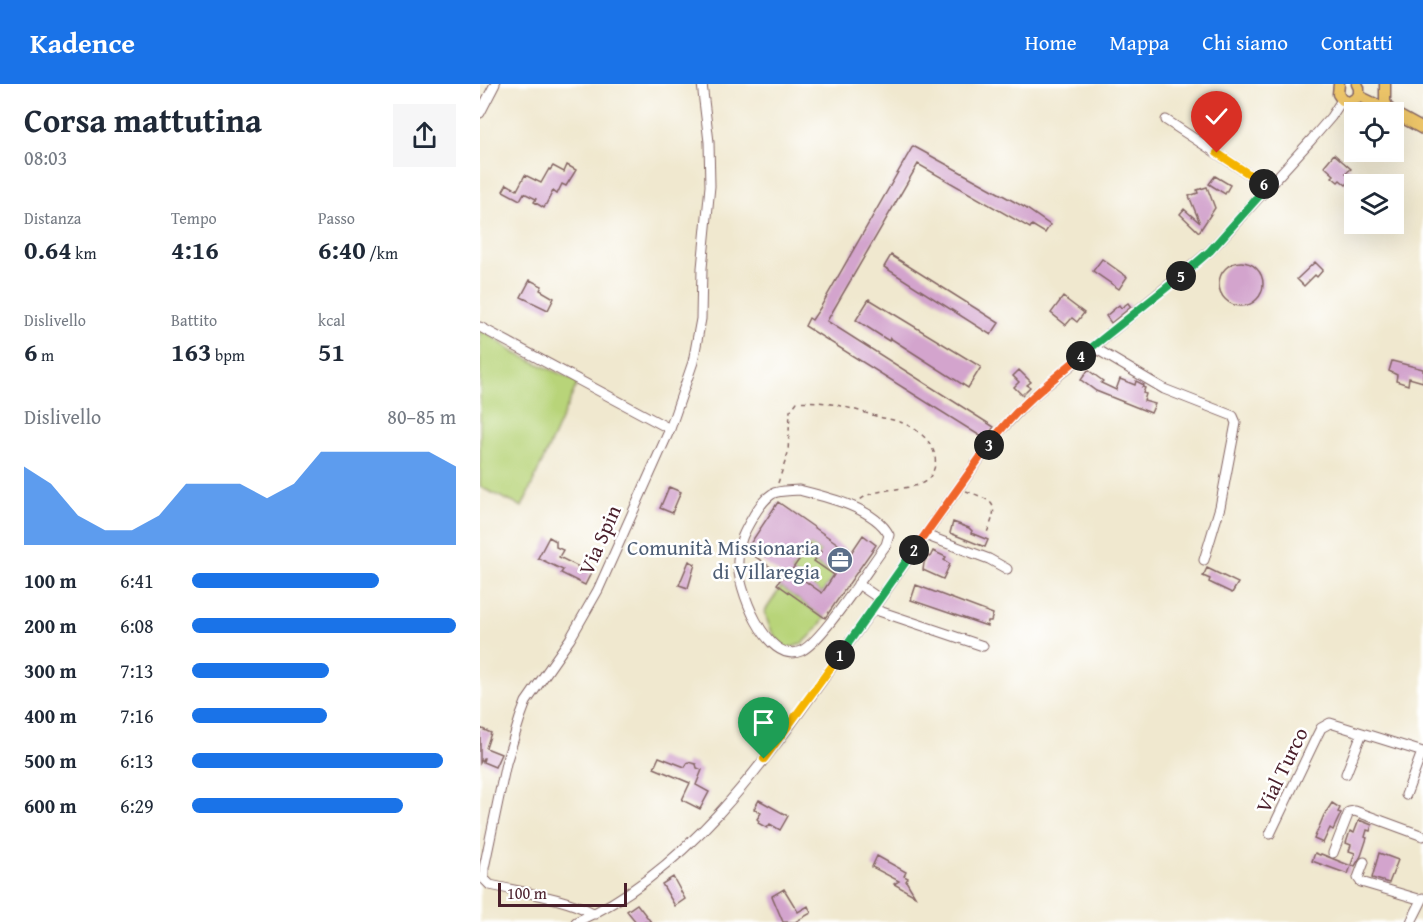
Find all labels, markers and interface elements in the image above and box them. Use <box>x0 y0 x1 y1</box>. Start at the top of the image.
text: Kadence <box>30 22 135 63</box>
text: Home <box>1025 27 1077 58</box>
text: Mappa <box>1110 27 1169 58</box>
text: Chi siamo <box>1202 27 1288 58</box>
text: Contatti <box>1321 27 1393 58</box>
pin <box>1191 91 1242 153</box>
text: Corsa mattutina <box>24 96 262 144</box>
icon: check <box>1200 100 1233 133</box>
map controls <box>1344 102 1404 234</box>
button: locate <box>1344 102 1404 162</box>
button: share <box>393 104 456 167</box>
text: 08:03 <box>24 143 67 172</box>
pin: 6 <box>1249 169 1279 199</box>
text: 6 <box>1260 172 1268 196</box>
button: layers <box>1344 174 1404 234</box>
text: Distanza <box>24 206 81 230</box>
text: Tempo <box>171 206 217 230</box>
text: Passo <box>318 206 355 230</box>
text: 0.64 <box>24 230 72 269</box>
text: 4:16 <box>171 230 219 269</box>
text: 6:40 <box>318 230 366 269</box>
text: km <box>72 241 96 265</box>
text: /km <box>366 241 398 265</box>
pin: 5 <box>1166 261 1196 291</box>
text: 5 <box>1177 264 1185 288</box>
text: Dislivello <box>24 308 86 332</box>
text: Battito <box>171 308 217 332</box>
text: kcal <box>318 308 345 332</box>
text: 6 <box>24 332 37 371</box>
text: 163 <box>171 332 211 371</box>
text: 51 <box>318 332 345 371</box>
pin: 4 <box>1066 341 1096 371</box>
text: m <box>37 343 54 367</box>
text: bpm <box>211 343 245 367</box>
text: 4 <box>1077 344 1085 368</box>
text: Dislivello <box>24 402 101 431</box>
text: 80–85 m <box>387 402 456 431</box>
pin: 3 <box>974 430 1004 460</box>
text: 3 <box>985 433 993 457</box>
street label: Via Spin <box>570 500 629 580</box>
place label: Comunità Missionaria di Villaregia <box>627 532 820 587</box>
pin: 2 <box>899 535 929 565</box>
text: 2 <box>910 538 918 562</box>
office icon: Comunità Missionaria di Villaregia <box>825 545 855 575</box>
text: 100 m <box>24 566 77 595</box>
text: 6:41 <box>120 566 154 595</box>
text: 200 m <box>24 611 77 640</box>
text: 6:08 <box>120 611 154 640</box>
pin: 1 <box>825 640 855 670</box>
text: 1 <box>836 643 844 667</box>
text: 300 m <box>24 656 77 685</box>
text: 7:13 <box>120 656 154 685</box>
pin <box>738 697 789 759</box>
text: 400 m <box>24 701 77 730</box>
text: 7:16 <box>120 701 154 730</box>
icon: arrive <box>747 706 780 739</box>
street label: Vial Turco <box>1248 722 1316 818</box>
text: 500 m <box>24 746 77 775</box>
text: 6:13 <box>120 746 154 775</box>
text: 600 m <box>24 791 77 820</box>
text: 6:29 <box>120 791 154 820</box>
scale bar <box>498 880 627 908</box>
text: 100 m <box>507 881 547 905</box>

